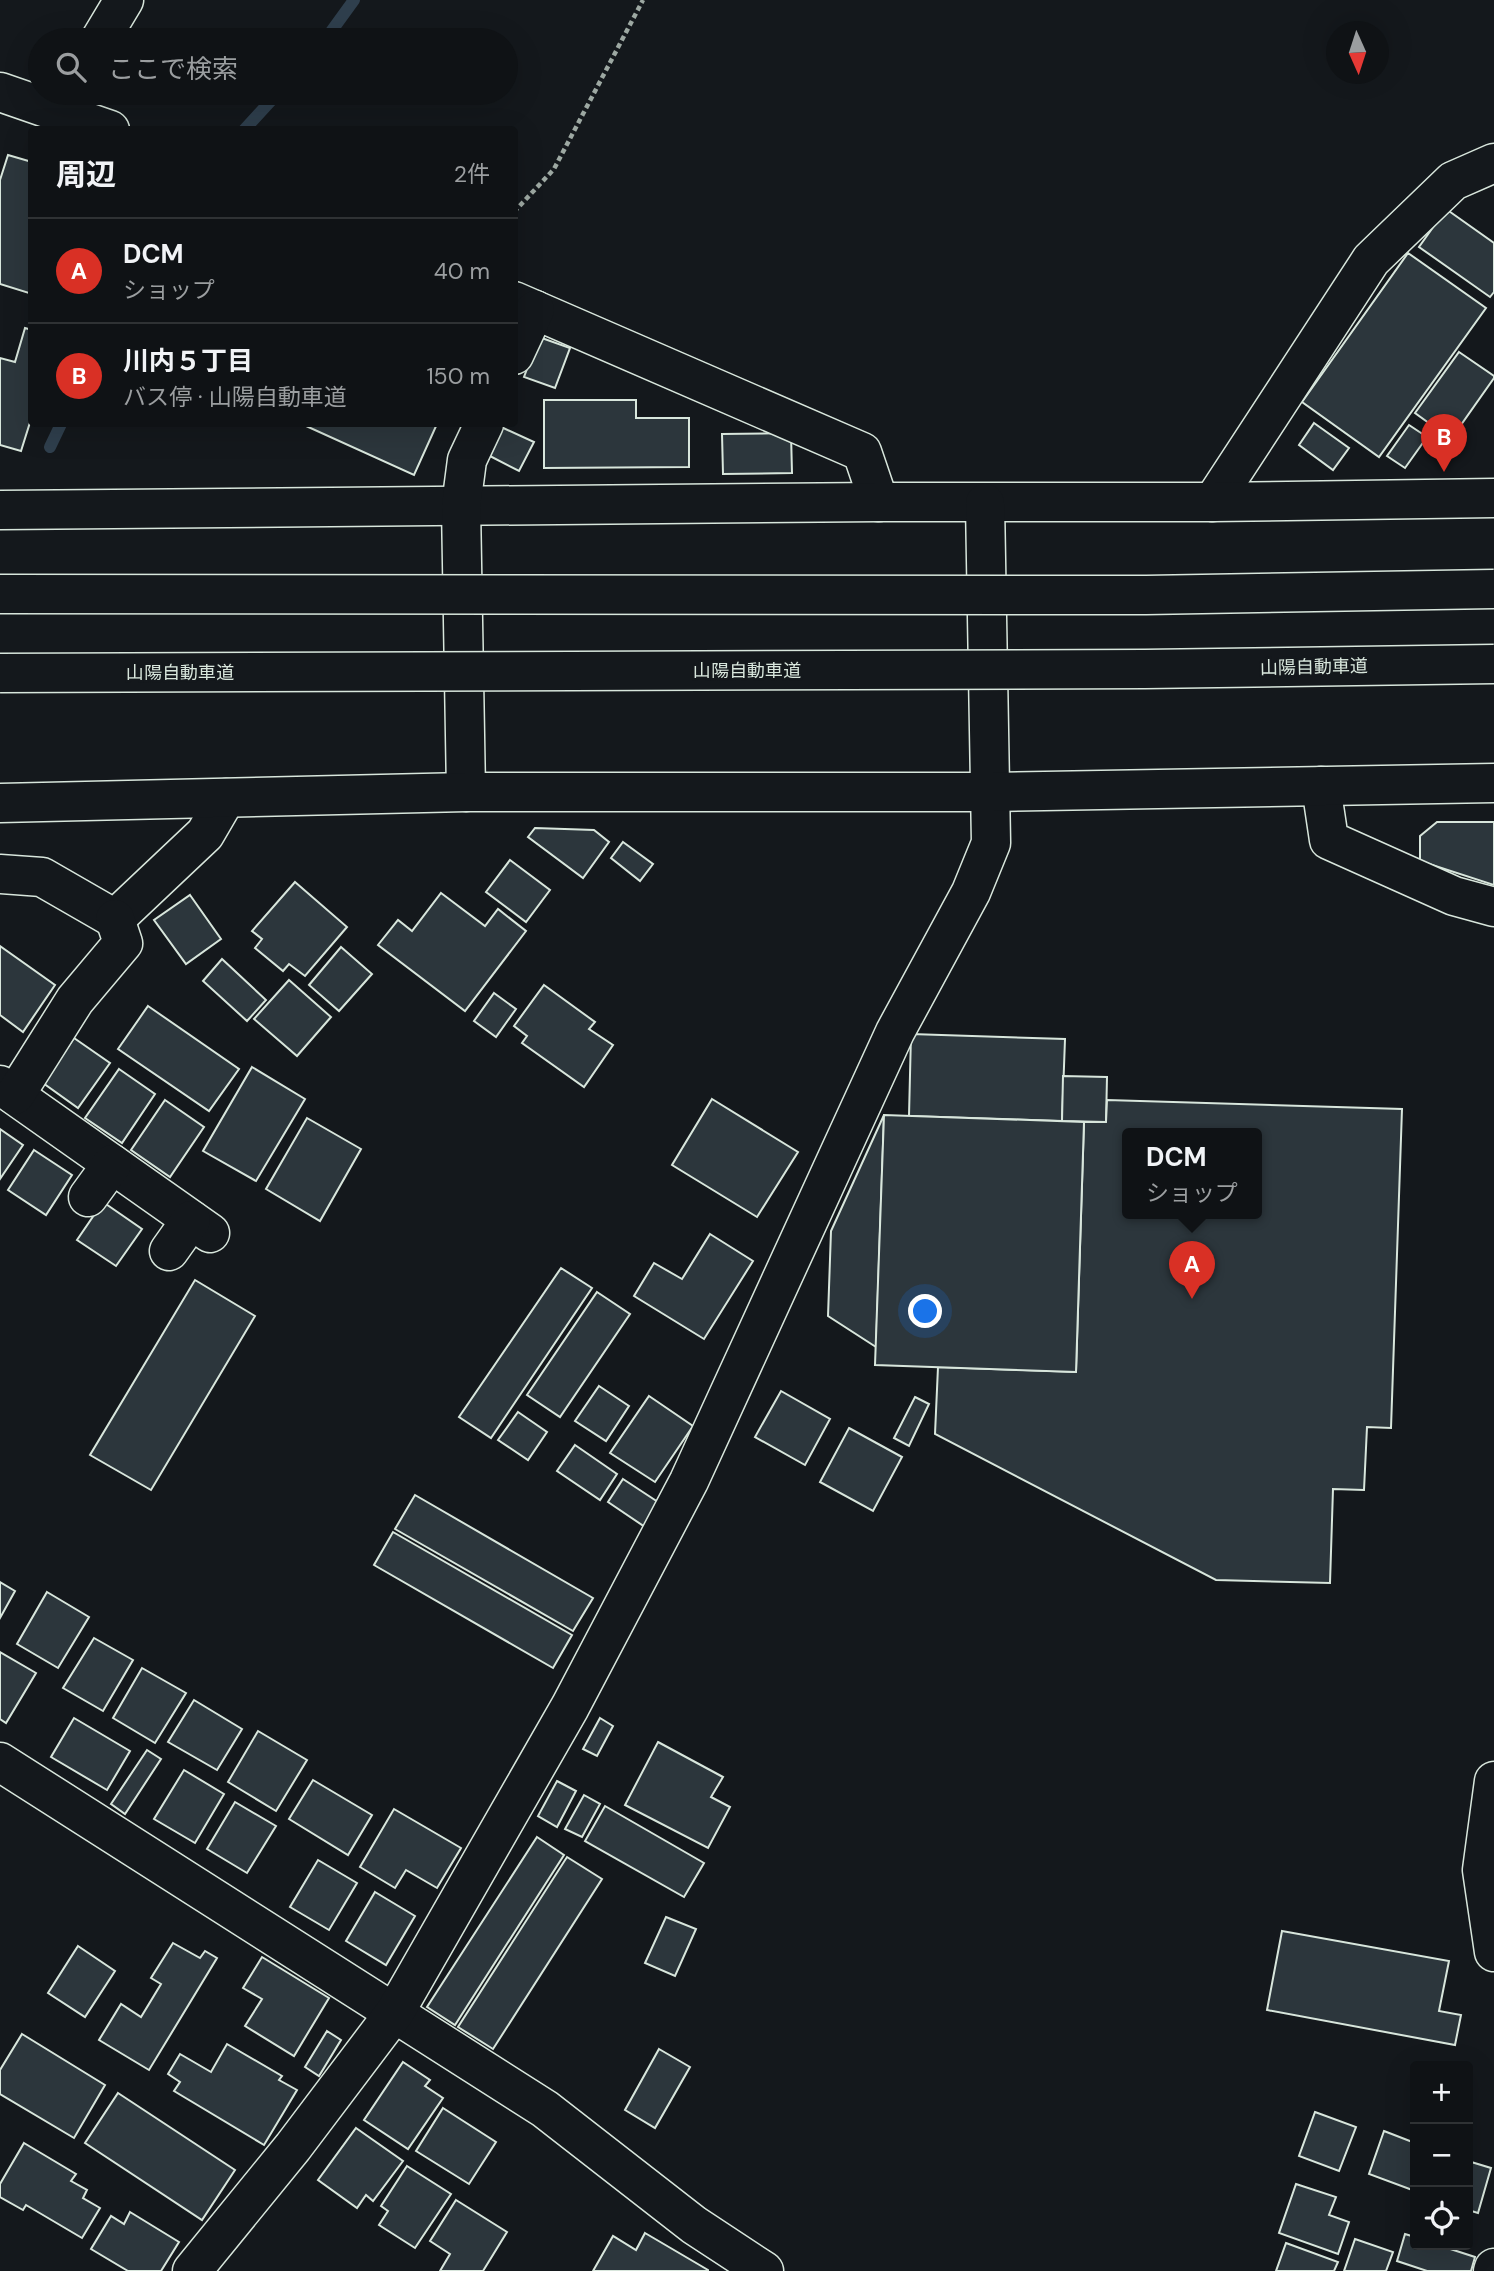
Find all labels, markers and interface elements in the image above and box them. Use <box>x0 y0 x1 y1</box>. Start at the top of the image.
north arrow <box>1326 21 1389 84</box>
search box <box>28 28 518 105</box>
icon: search <box>52 48 90 86</box>
text: ここで検索 <box>108 52 238 86</box>
text: 周辺 <box>56 155 116 194</box>
text: 2件 <box>454 159 490 189</box>
text: DCM <box>123 237 184 271</box>
text: A <box>71 256 87 286</box>
text: 40 m <box>434 256 490 286</box>
text: ショップ <box>123 275 215 305</box>
text: 川内５丁目 <box>123 344 253 378</box>
text: B <box>72 361 86 391</box>
text: 150 m <box>426 361 490 391</box>
text: バス停 · 山陽自動車道 <box>123 382 347 412</box>
pin: B <box>1421 414 1467 472</box>
street label: 山陽自動車道 <box>1260 654 1368 680</box>
street label: 山陽自動車道 <box>693 659 801 683</box>
street label: 山陽自動車道 <box>126 661 234 685</box>
popup <box>1122 1128 1262 1219</box>
text: DCM <box>1146 1140 1207 1174</box>
text: ショップ <box>1146 1178 1238 1208</box>
pin: A <box>1169 1241 1215 1299</box>
your location <box>908 1294 942 1328</box>
map controls <box>1410 2061 1473 2250</box>
button: + <box>1410 2061 1473 2124</box>
button: − <box>1410 2124 1473 2187</box>
button: locate <box>1410 2187 1473 2250</box>

